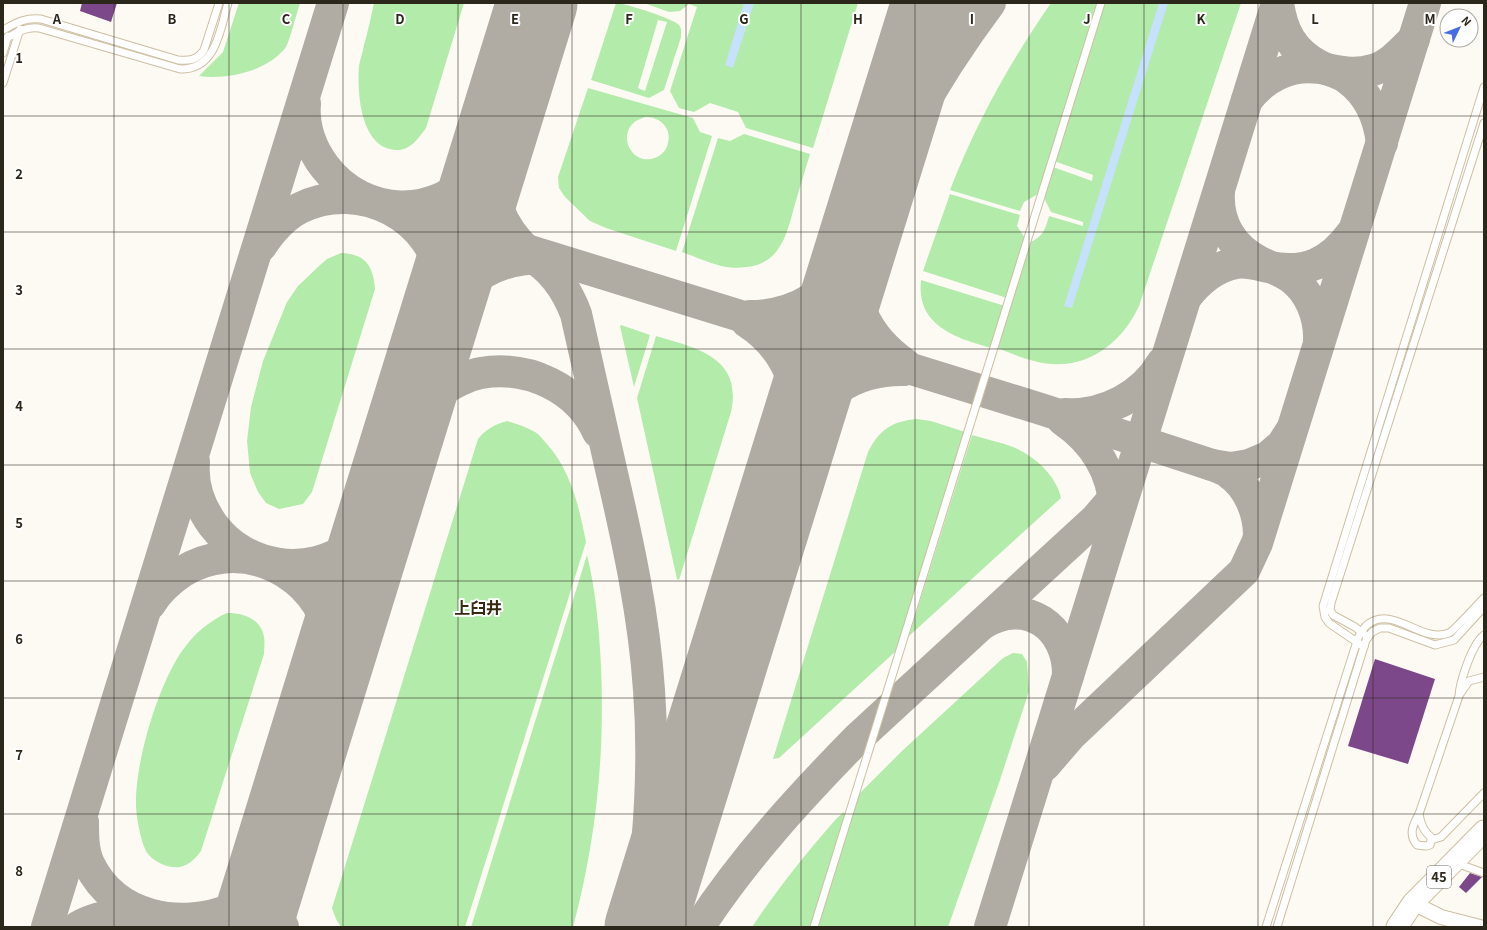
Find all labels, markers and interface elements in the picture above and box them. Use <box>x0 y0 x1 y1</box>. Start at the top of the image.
north arrow <box>1439 8 1479 48</box>
text: A <box>52 9 62 28</box>
text: B <box>168 9 177 28</box>
text: C <box>282 9 291 28</box>
text: D <box>395 9 405 28</box>
text: E <box>511 9 519 28</box>
text: F <box>625 9 633 28</box>
text: G <box>739 9 749 28</box>
text: H <box>853 9 863 28</box>
text: I <box>970 9 974 28</box>
text: J <box>1083 9 1091 28</box>
text: K <box>1197 9 1206 28</box>
text: L <box>1311 9 1319 28</box>
text: M <box>1424 9 1436 28</box>
text: N <box>1458 12 1476 29</box>
text: 1 <box>15 48 23 67</box>
text: 2 <box>15 164 23 183</box>
text: 3 <box>15 280 23 299</box>
text: 4 <box>15 396 23 415</box>
text: 5 <box>15 513 23 532</box>
district label: 上臼井 <box>454 595 502 619</box>
text: 6 <box>15 629 23 648</box>
text: 7 <box>15 745 23 764</box>
text: 8 <box>15 861 23 880</box>
road number: 45 <box>1427 866 1451 888</box>

